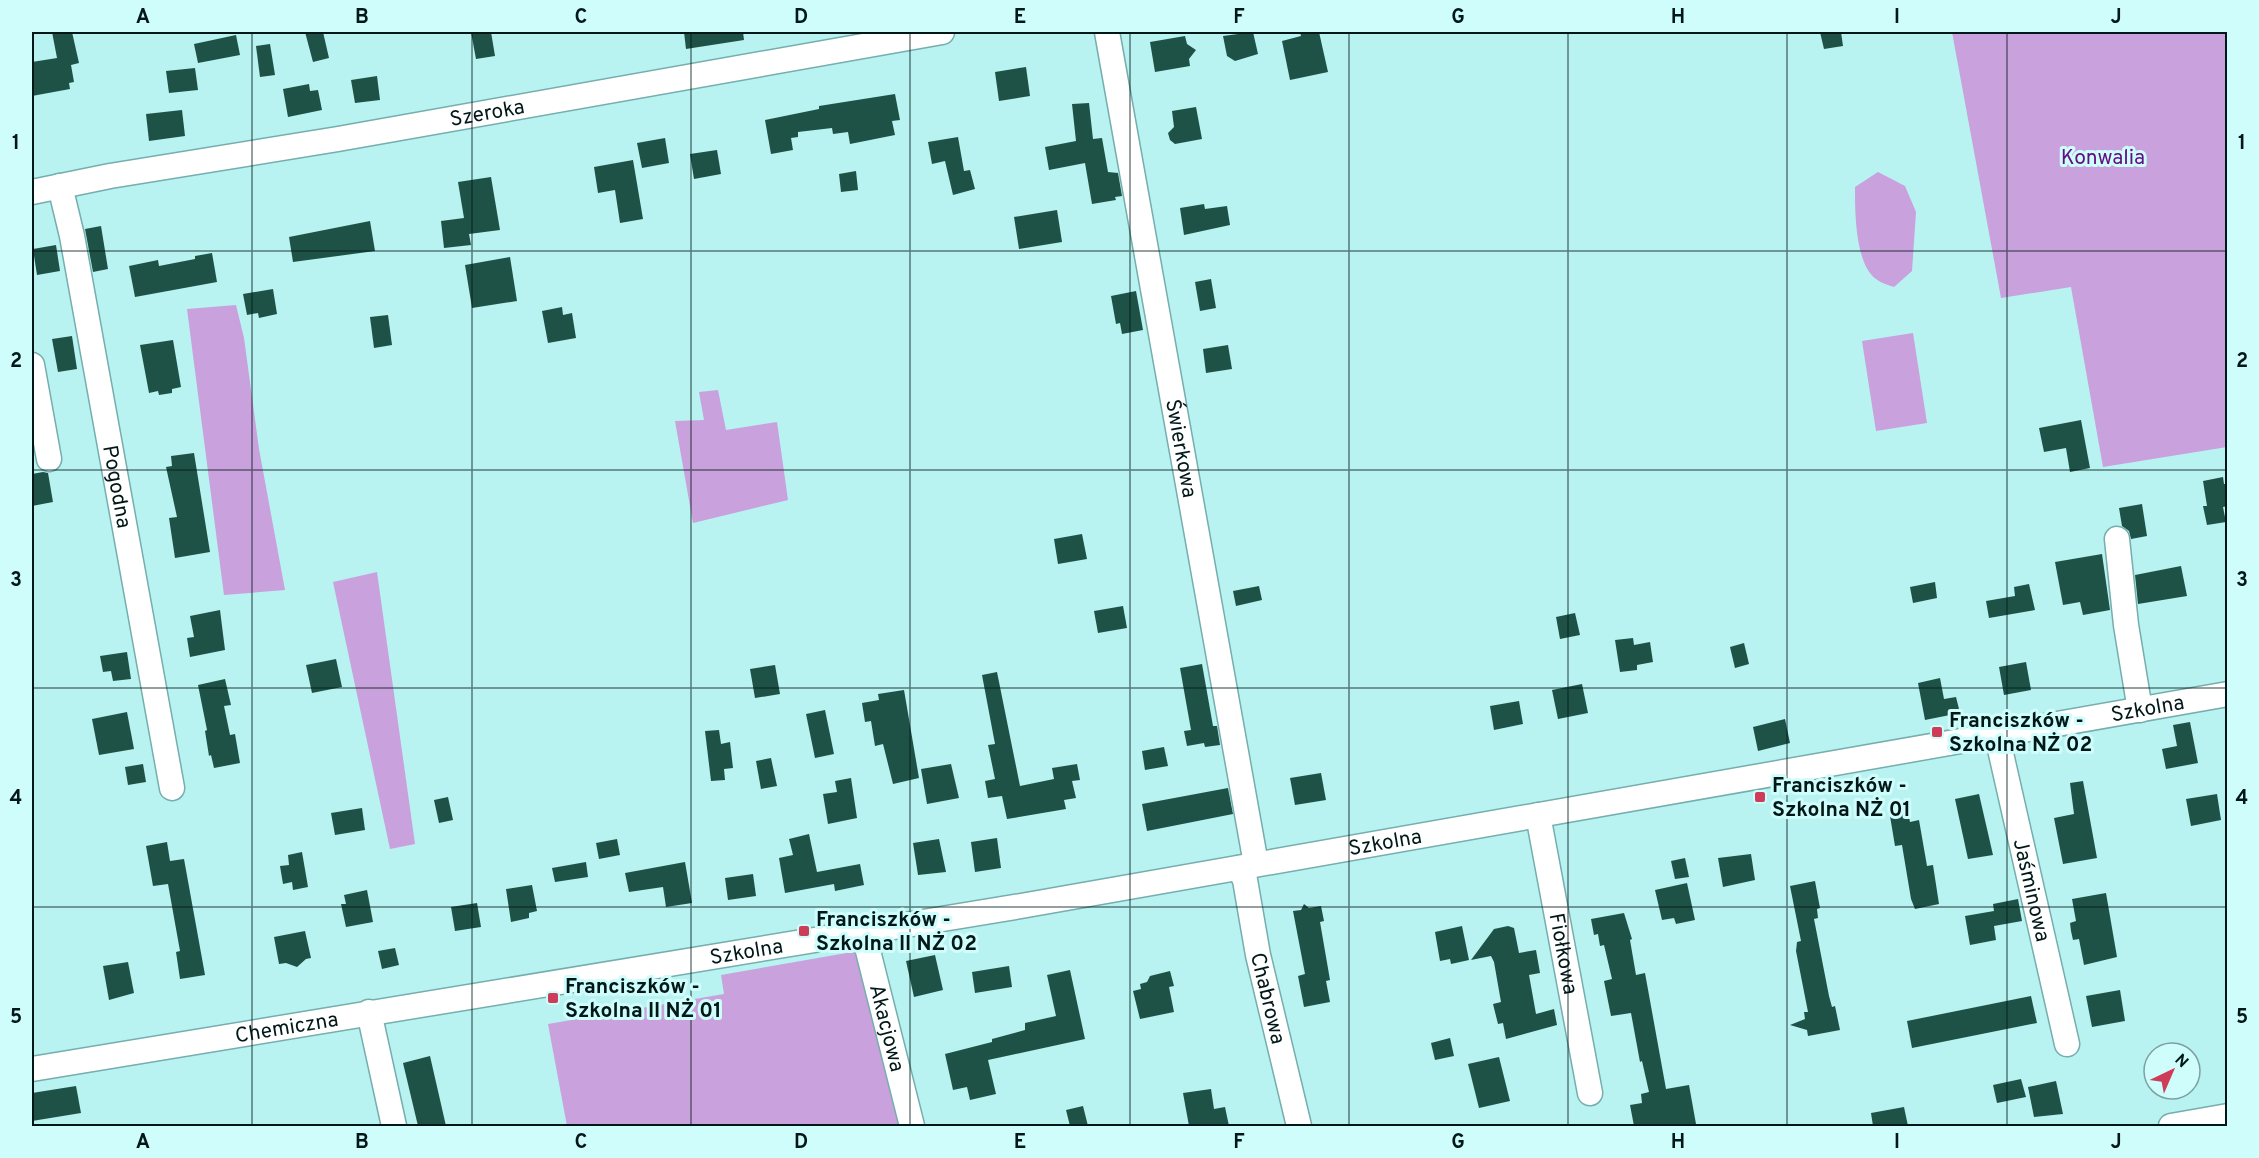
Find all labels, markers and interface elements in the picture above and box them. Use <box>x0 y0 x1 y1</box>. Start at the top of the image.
text: A <box>136 5 150 31</box>
text: B <box>355 5 369 31</box>
text: C <box>575 5 587 31</box>
text: D <box>794 5 808 31</box>
text: E <box>1014 5 1026 31</box>
text: F <box>1233 5 1245 31</box>
text: G <box>1451 5 1465 31</box>
text: H <box>1671 5 1685 31</box>
text: I <box>1894 5 1900 31</box>
text: J <box>2110 5 2122 31</box>
street label: Szeroka <box>448 94 527 134</box>
text: 1 <box>12 131 20 157</box>
text: 1 <box>2238 131 2246 157</box>
park label: Konwalia <box>2061 145 2145 172</box>
text: 2 <box>10 349 22 375</box>
text: 2 <box>2236 349 2248 375</box>
street label: Świerkowa <box>1158 397 1202 500</box>
street label: Pogodna <box>95 443 137 530</box>
text: 3 <box>10 568 22 594</box>
text: 3 <box>2236 568 2248 594</box>
street label: Szkolna <box>2109 690 2186 729</box>
place label: Franciszków - Szkolna NŻ 02 <box>1949 708 2092 759</box>
marker: Franciszków - Szkolna NŻ 02 <box>1930 725 1944 739</box>
place label: Franciszków - Szkolna NŻ 01 <box>1772 773 1911 824</box>
text: 4 <box>10 786 22 812</box>
text: 4 <box>2236 786 2248 812</box>
marker: Franciszków - Szkolna NŻ 01 <box>1753 790 1767 804</box>
street label: Szkolna <box>1347 824 1424 863</box>
street label: Jaśminowa <box>2006 836 2055 945</box>
place label: Franciszków - Szkolna II NŻ 02 <box>816 907 977 958</box>
street label: Fiołkowa <box>1542 911 1583 997</box>
marker: Franciszków - Szkolna II NŻ 02 <box>797 924 811 938</box>
street label: Szkolna <box>708 933 785 972</box>
street label: Chabrowa <box>1243 950 1291 1047</box>
place label: Franciszków - Szkolna II NŻ 01 <box>565 974 722 1025</box>
street label: Akacjowa <box>862 982 910 1075</box>
marker: Franciszków - Szkolna II NŻ 01 <box>546 991 560 1005</box>
text: 5 <box>10 1005 22 1031</box>
text: 5 <box>2236 1005 2248 1031</box>
street label: Chemiczna <box>233 1007 340 1050</box>
north arrow <box>2142 1041 2202 1101</box>
text: N <box>2170 1050 2192 1073</box>
text: A <box>136 1130 150 1156</box>
text: B <box>355 1130 369 1156</box>
text: C <box>575 1130 587 1156</box>
text: D <box>794 1130 808 1156</box>
text: E <box>1014 1130 1026 1156</box>
text: F <box>1233 1130 1245 1156</box>
text: G <box>1451 1130 1465 1156</box>
text: H <box>1671 1130 1685 1156</box>
text: I <box>1894 1130 1900 1156</box>
text: J <box>2110 1130 2122 1156</box>

